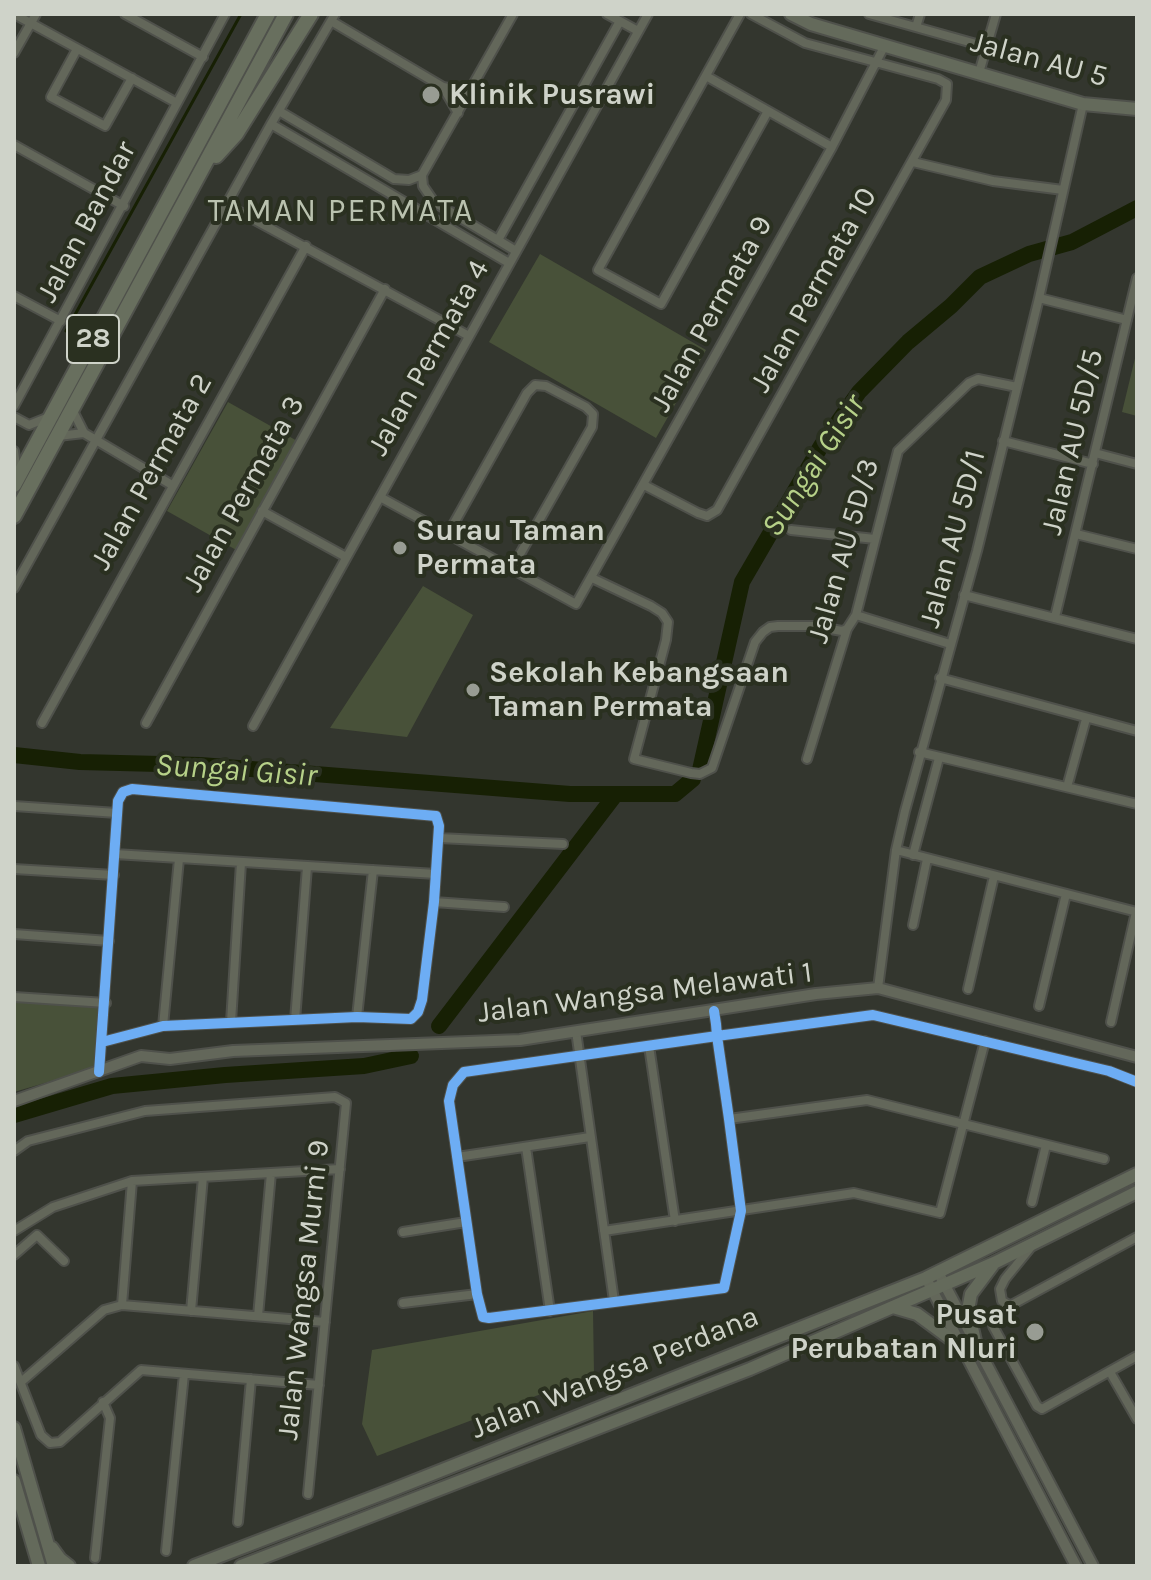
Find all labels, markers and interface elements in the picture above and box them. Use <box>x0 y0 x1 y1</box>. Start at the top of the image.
street label: Jalan AU 5 <box>967 25 1111 95</box>
place label: Klinik Pusrawi <box>449 77 655 113</box>
marker: Klinik Pusrawi <box>420 84 442 106</box>
street label: Jalan Bandar <box>30 135 144 309</box>
street label: Jalan Permata 10 <box>743 181 885 399</box>
district label: TAMAN PERMATA <box>208 193 474 231</box>
street label: Jalan Permata 9 <box>643 210 781 418</box>
street label: Jalan Permata 4 <box>360 254 498 462</box>
road number: 28 <box>67 315 119 363</box>
street label: Jalan AU 5D/5 <box>1034 346 1112 538</box>
street label: Jalan Permata 2 <box>83 368 221 576</box>
water label: Sungai Gisir <box>754 388 874 544</box>
street label: Jalan Permata 3 <box>175 390 313 598</box>
street label: Jalan AU 5D/1 <box>912 446 994 632</box>
street label: Jalan AU 5D/3 <box>800 455 888 647</box>
place label: Surau Taman Permata <box>416 513 605 584</box>
marker: Surau Taman Permata <box>391 539 409 557</box>
place label: Sekolah Kebangsaan Taman Permata <box>489 655 789 726</box>
marker: Sekolah Kebangsaan Taman Permata <box>464 681 482 699</box>
water label: Sungai Gisir <box>154 746 318 796</box>
street label: Jalan Wangsa Melawati 1 <box>476 955 814 1031</box>
street label: Jalan Wangsa Murni 9 <box>270 1138 338 1442</box>
place label: Pusat Perubatan Nluri <box>790 1297 1017 1368</box>
street label: Jalan Wangsa Perdana <box>466 1299 764 1447</box>
marker: Pusat Perubatan Nluri <box>1024 1321 1046 1343</box>

